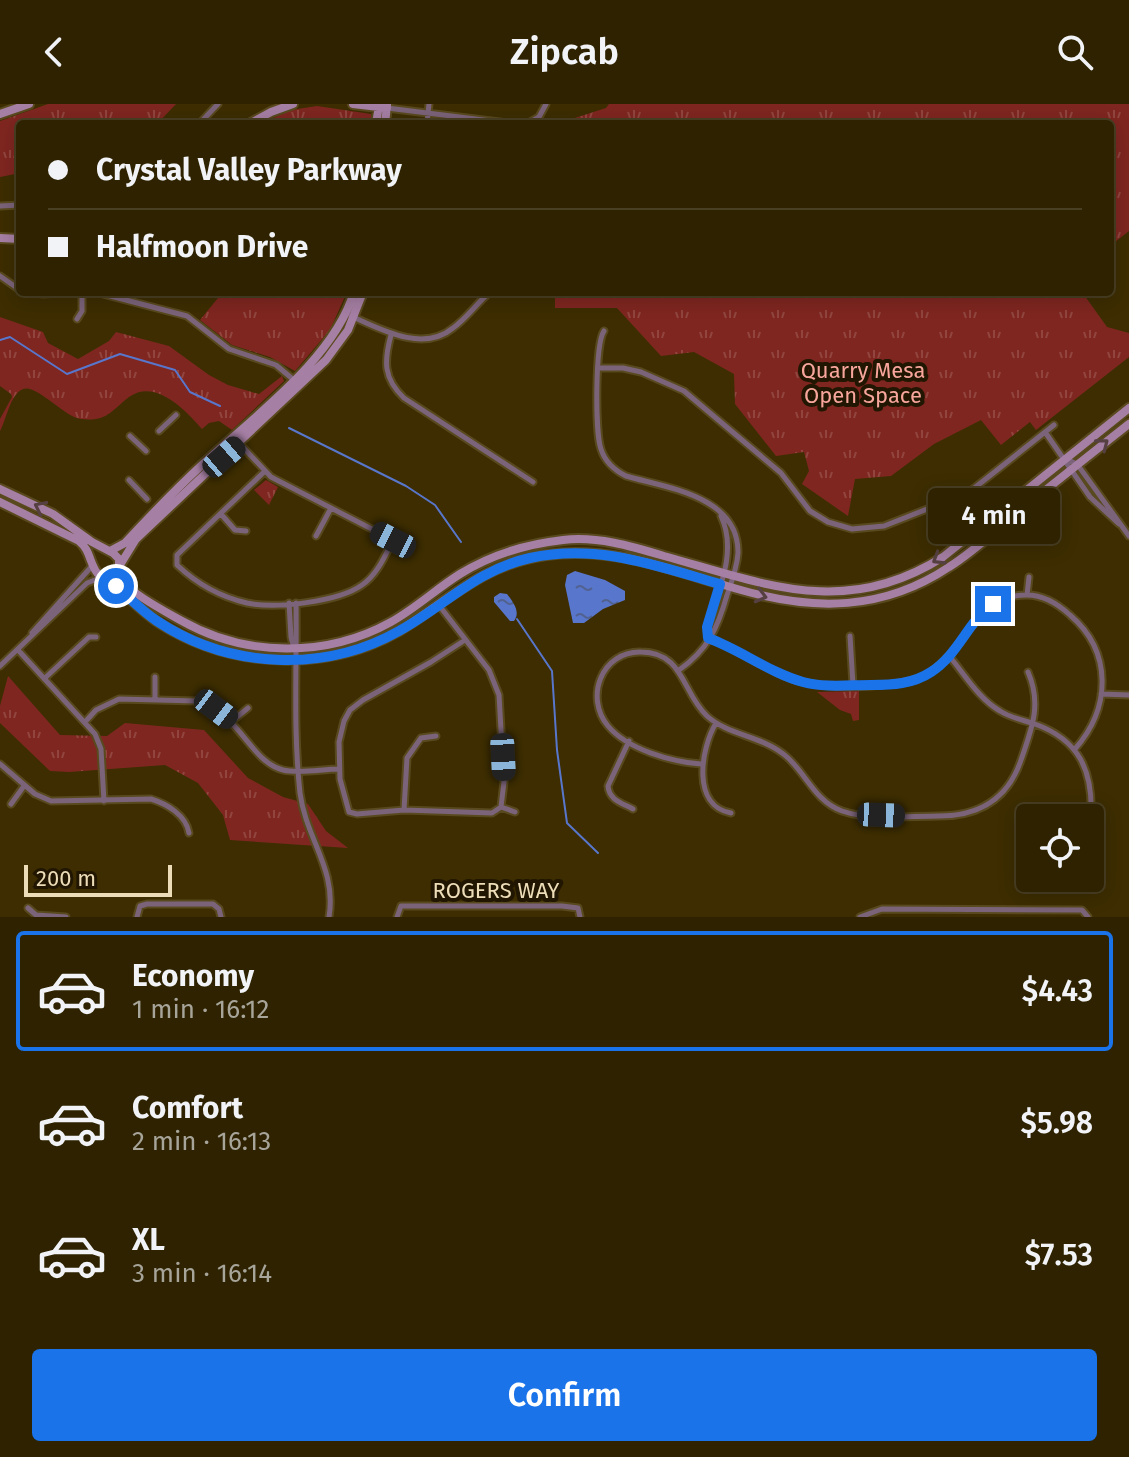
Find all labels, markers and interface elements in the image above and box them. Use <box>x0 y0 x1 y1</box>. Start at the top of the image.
icon: back <box>32 30 76 74</box>
text: Zipcab <box>510 30 619 74</box>
icon: search <box>1053 30 1097 74</box>
text: Crystal Valley Parkway <box>96 152 402 188</box>
text: Halfmoon Drive <box>96 229 308 265</box>
park label: Quarry Mesa Open Space <box>801 357 925 409</box>
car <box>198 432 250 482</box>
one-way arrow <box>1094 439 1108 454</box>
callout: 4 min <box>927 488 1059 544</box>
text: 4 min <box>961 500 1027 531</box>
one-way arrow <box>33 501 48 517</box>
car <box>366 518 420 562</box>
one-way arrow <box>933 550 947 565</box>
route start <box>98 568 134 604</box>
one-way arrow <box>754 586 768 603</box>
route end <box>975 586 1011 622</box>
car <box>190 685 242 733</box>
car <box>490 732 516 782</box>
car <box>857 802 905 828</box>
map controls <box>1016 804 1104 892</box>
button: locate <box>1016 804 1104 892</box>
scale bar <box>24 861 172 897</box>
text: 200 m <box>36 865 96 892</box>
street label: ROGERS WAY <box>433 877 559 904</box>
icon: car <box>36 955 108 1027</box>
text: Economy <box>132 958 254 994</box>
text: $4.43 <box>1022 973 1093 1009</box>
text: 1 min · 16:12 <box>132 994 269 1025</box>
icon: car <box>36 1087 108 1159</box>
text: Comfort <box>132 1090 243 1126</box>
text: $5.98 <box>1021 1105 1093 1141</box>
text: 2 min · 16:13 <box>132 1126 271 1157</box>
icon: car <box>36 1219 108 1291</box>
text: XL <box>132 1222 165 1258</box>
text: $7.53 <box>1025 1237 1093 1273</box>
text: 3 min · 16:14 <box>132 1258 272 1289</box>
button: Confirm <box>32 1349 1097 1441</box>

